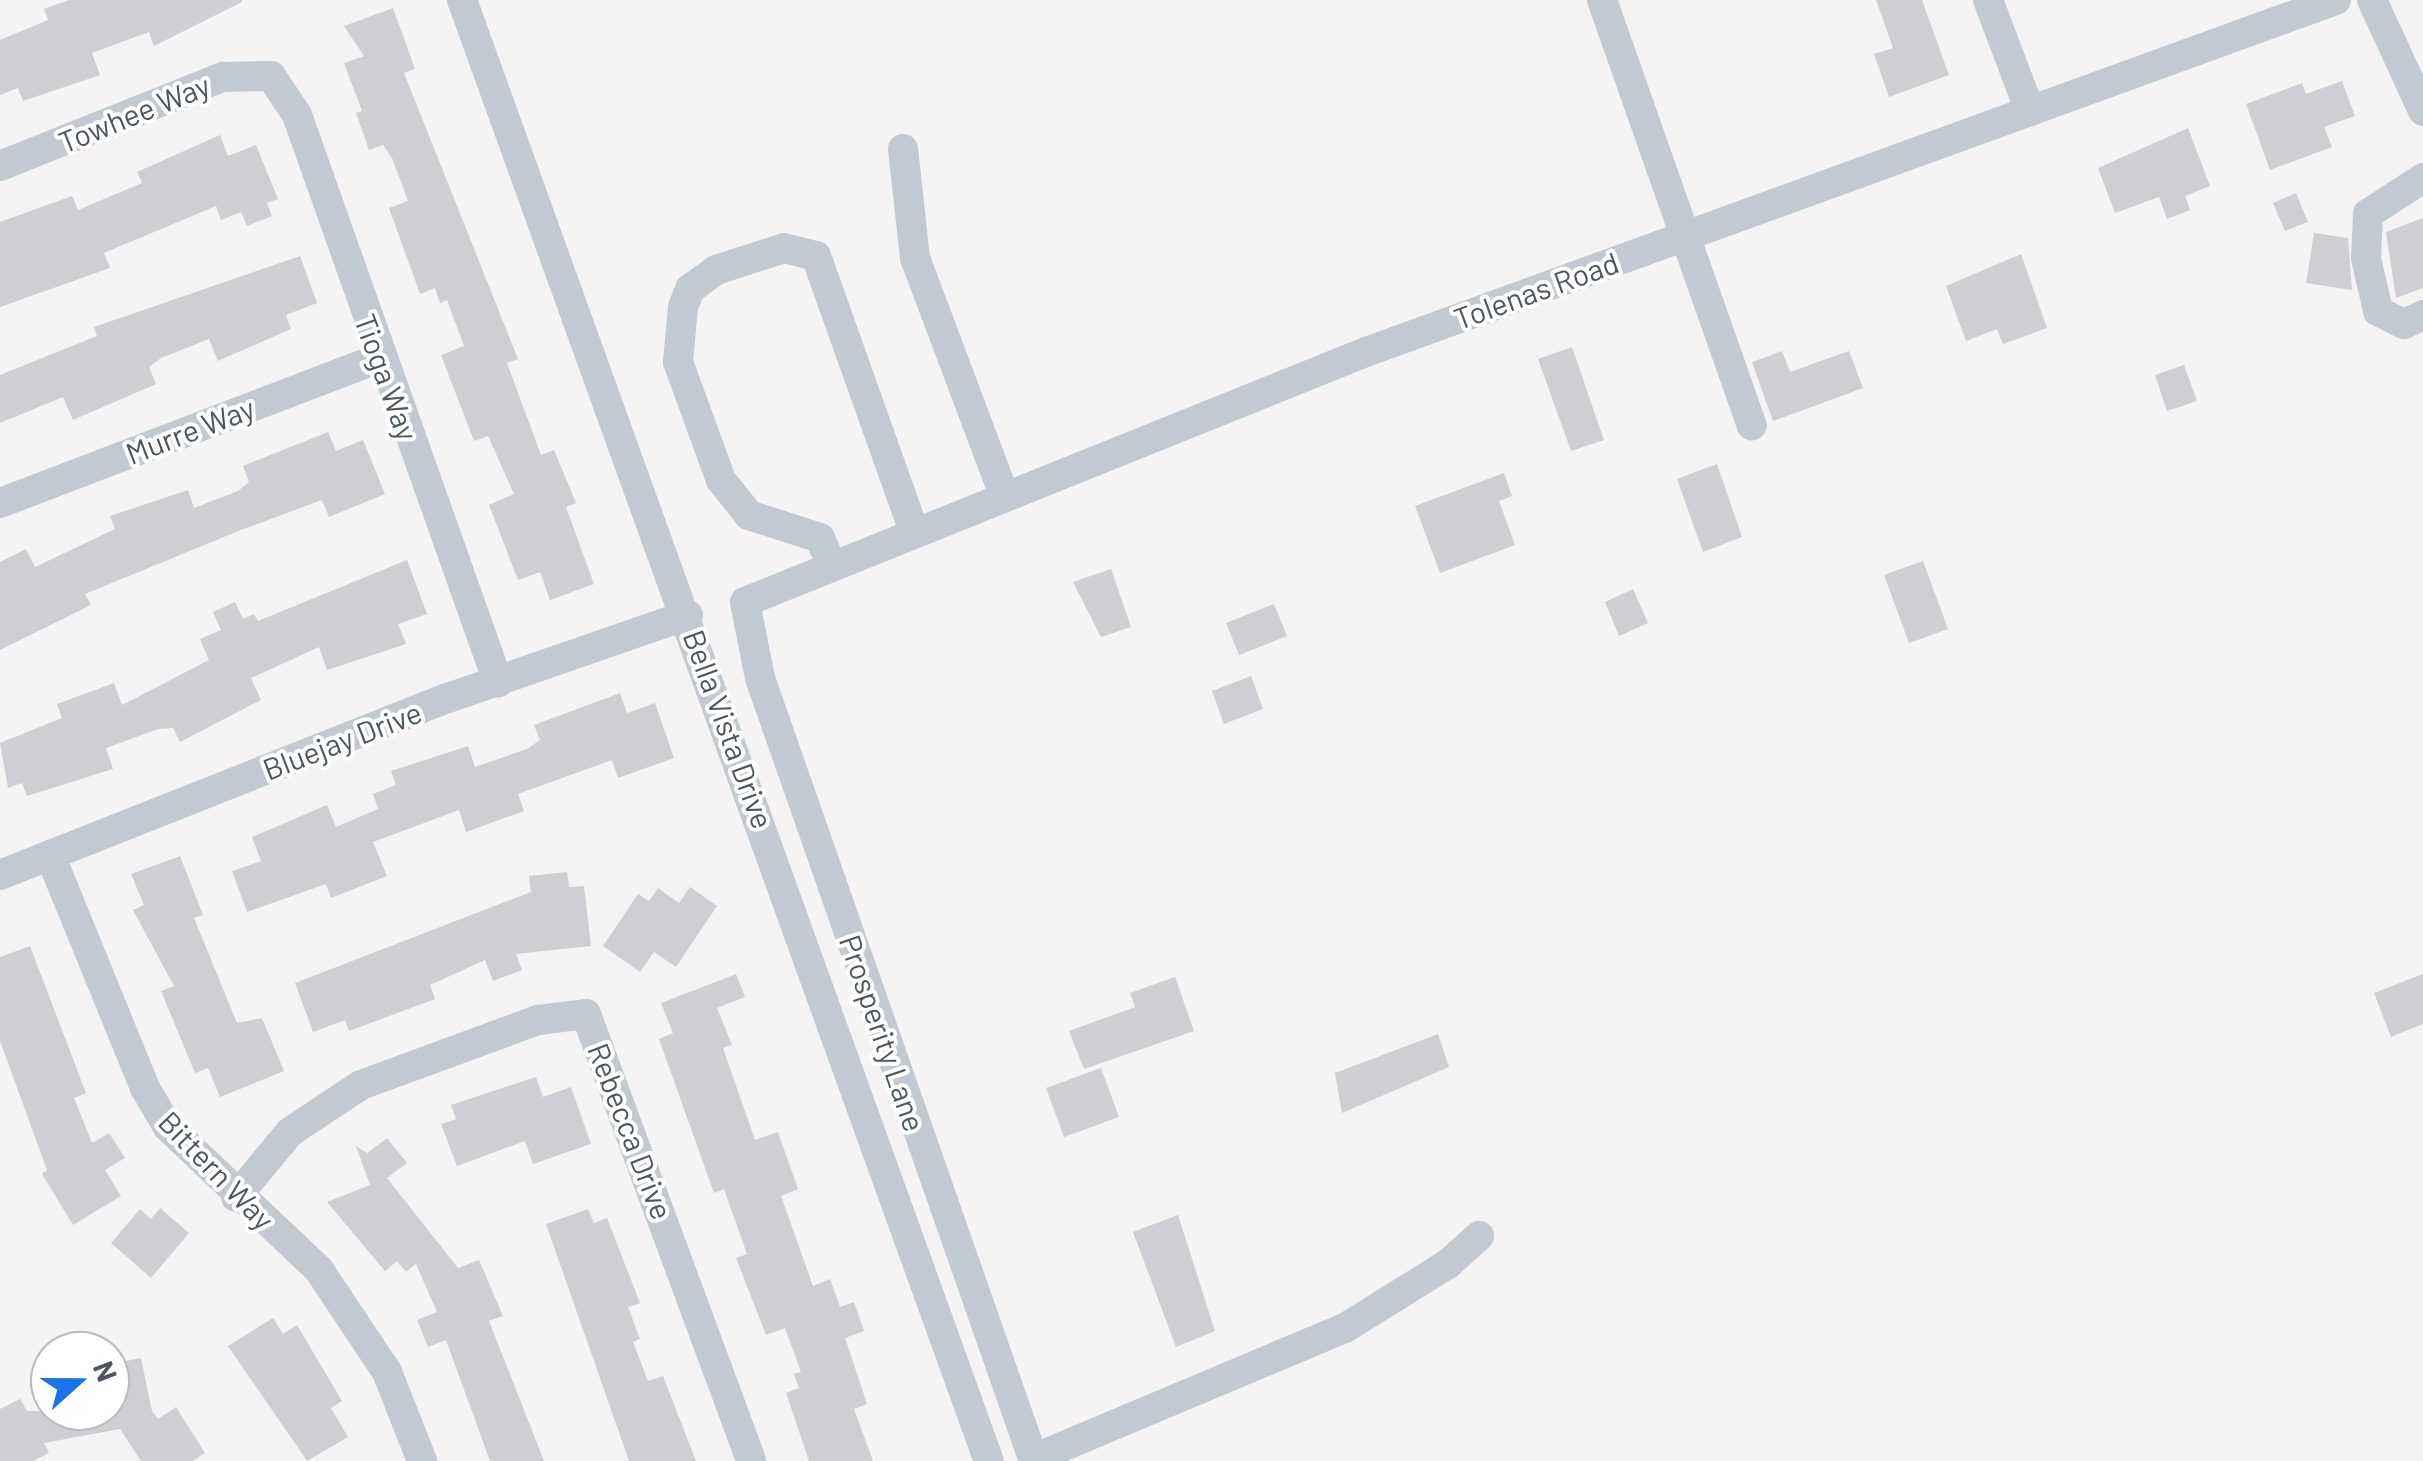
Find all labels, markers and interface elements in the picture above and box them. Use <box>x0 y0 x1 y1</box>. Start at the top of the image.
street label: Towhee Way <box>53 66 215 160</box>
street label: Tolenas Road <box>1449 244 1623 336</box>
street label: Tioga Way <box>348 309 426 445</box>
street label: Murre Way <box>120 389 260 471</box>
street label: Bella Vista Drive <box>676 625 782 833</box>
street label: Bluejay Drive <box>258 693 426 787</box>
street label: Prosperity Lane <box>833 930 933 1136</box>
street label: Rebecca Drive <box>581 1038 681 1224</box>
street label: Bittern Way <box>152 1103 282 1237</box>
north arrow <box>30 1331 130 1431</box>
text: N <box>87 1356 125 1386</box>

